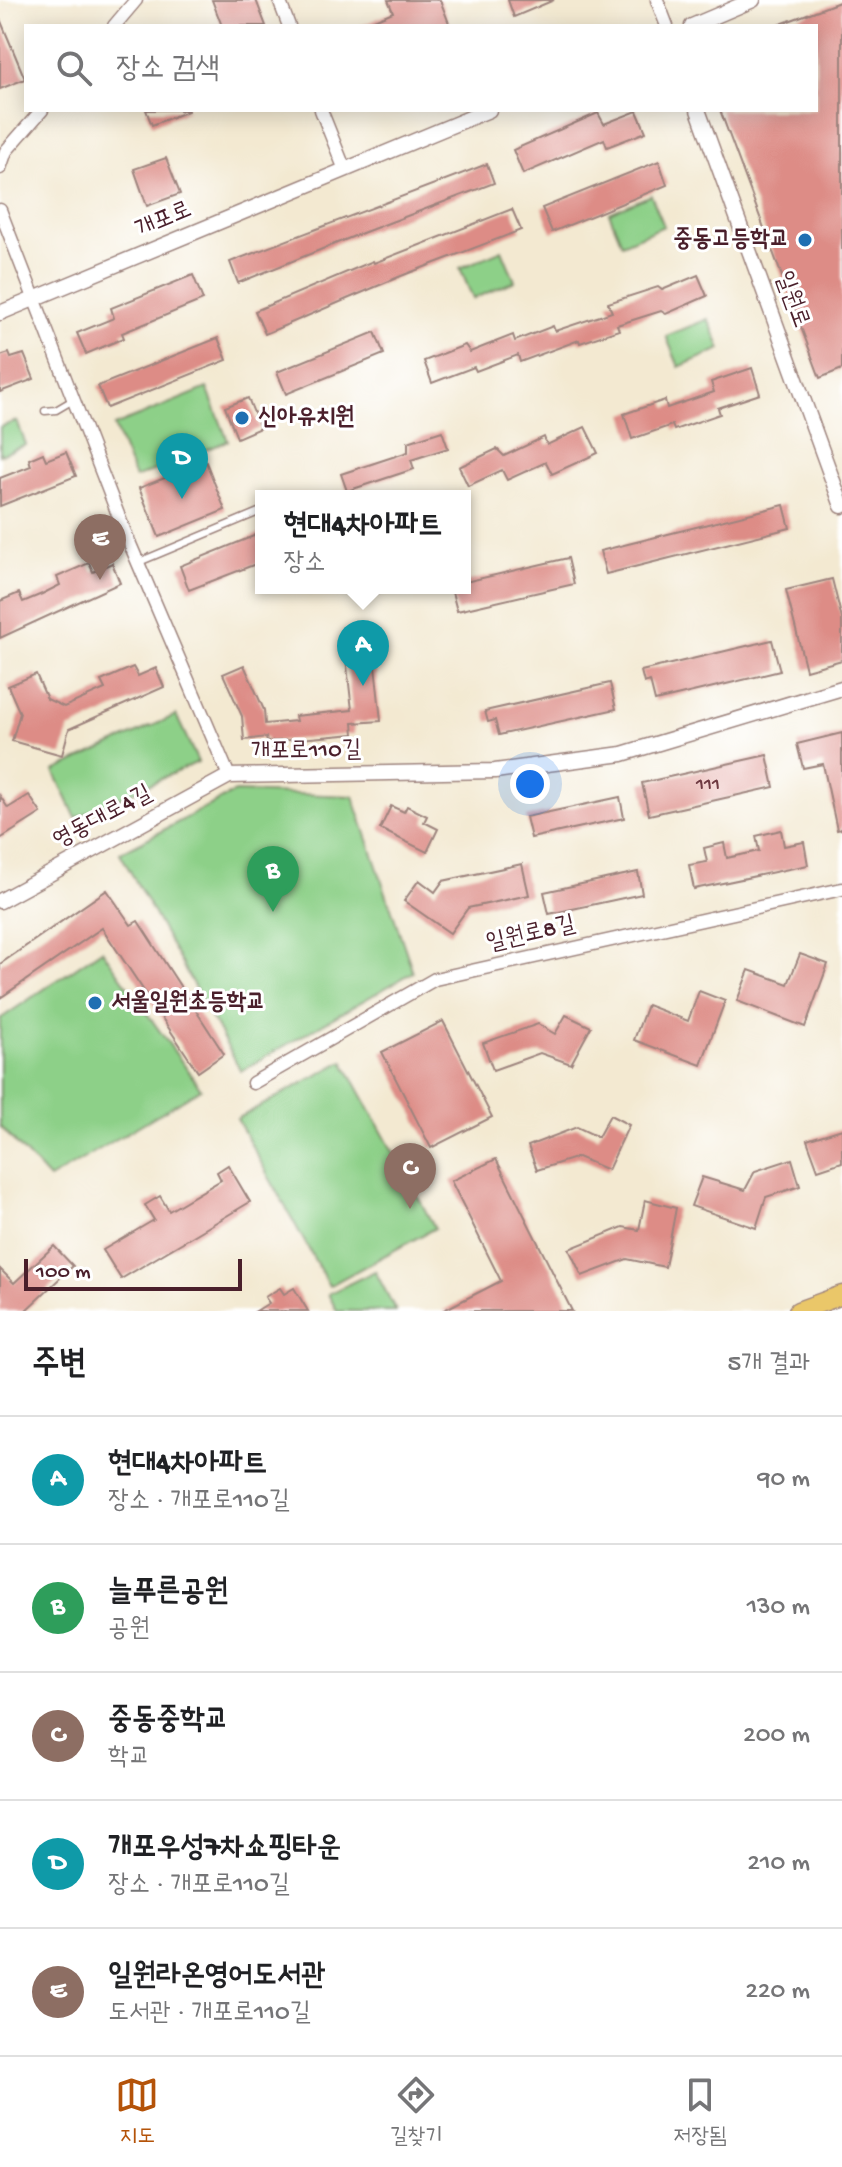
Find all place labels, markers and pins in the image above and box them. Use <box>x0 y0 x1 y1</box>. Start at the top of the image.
place label: 중동고등학교 <box>673 226 789 255</box>
marker: 중동고등학교 <box>796 231 814 249</box>
place label: 신아유치원 <box>258 404 355 433</box>
marker: 신아유치원 <box>233 409 251 427</box>
pin: D <box>156 433 208 499</box>
pin: E <box>74 514 126 580</box>
pin: A <box>337 620 389 686</box>
pin: B <box>247 846 299 912</box>
place label: 서울일원초등학교 <box>111 989 266 1018</box>
marker: 서울일원초등학교 <box>86 994 104 1012</box>
pin: C <box>384 1143 436 1209</box>

